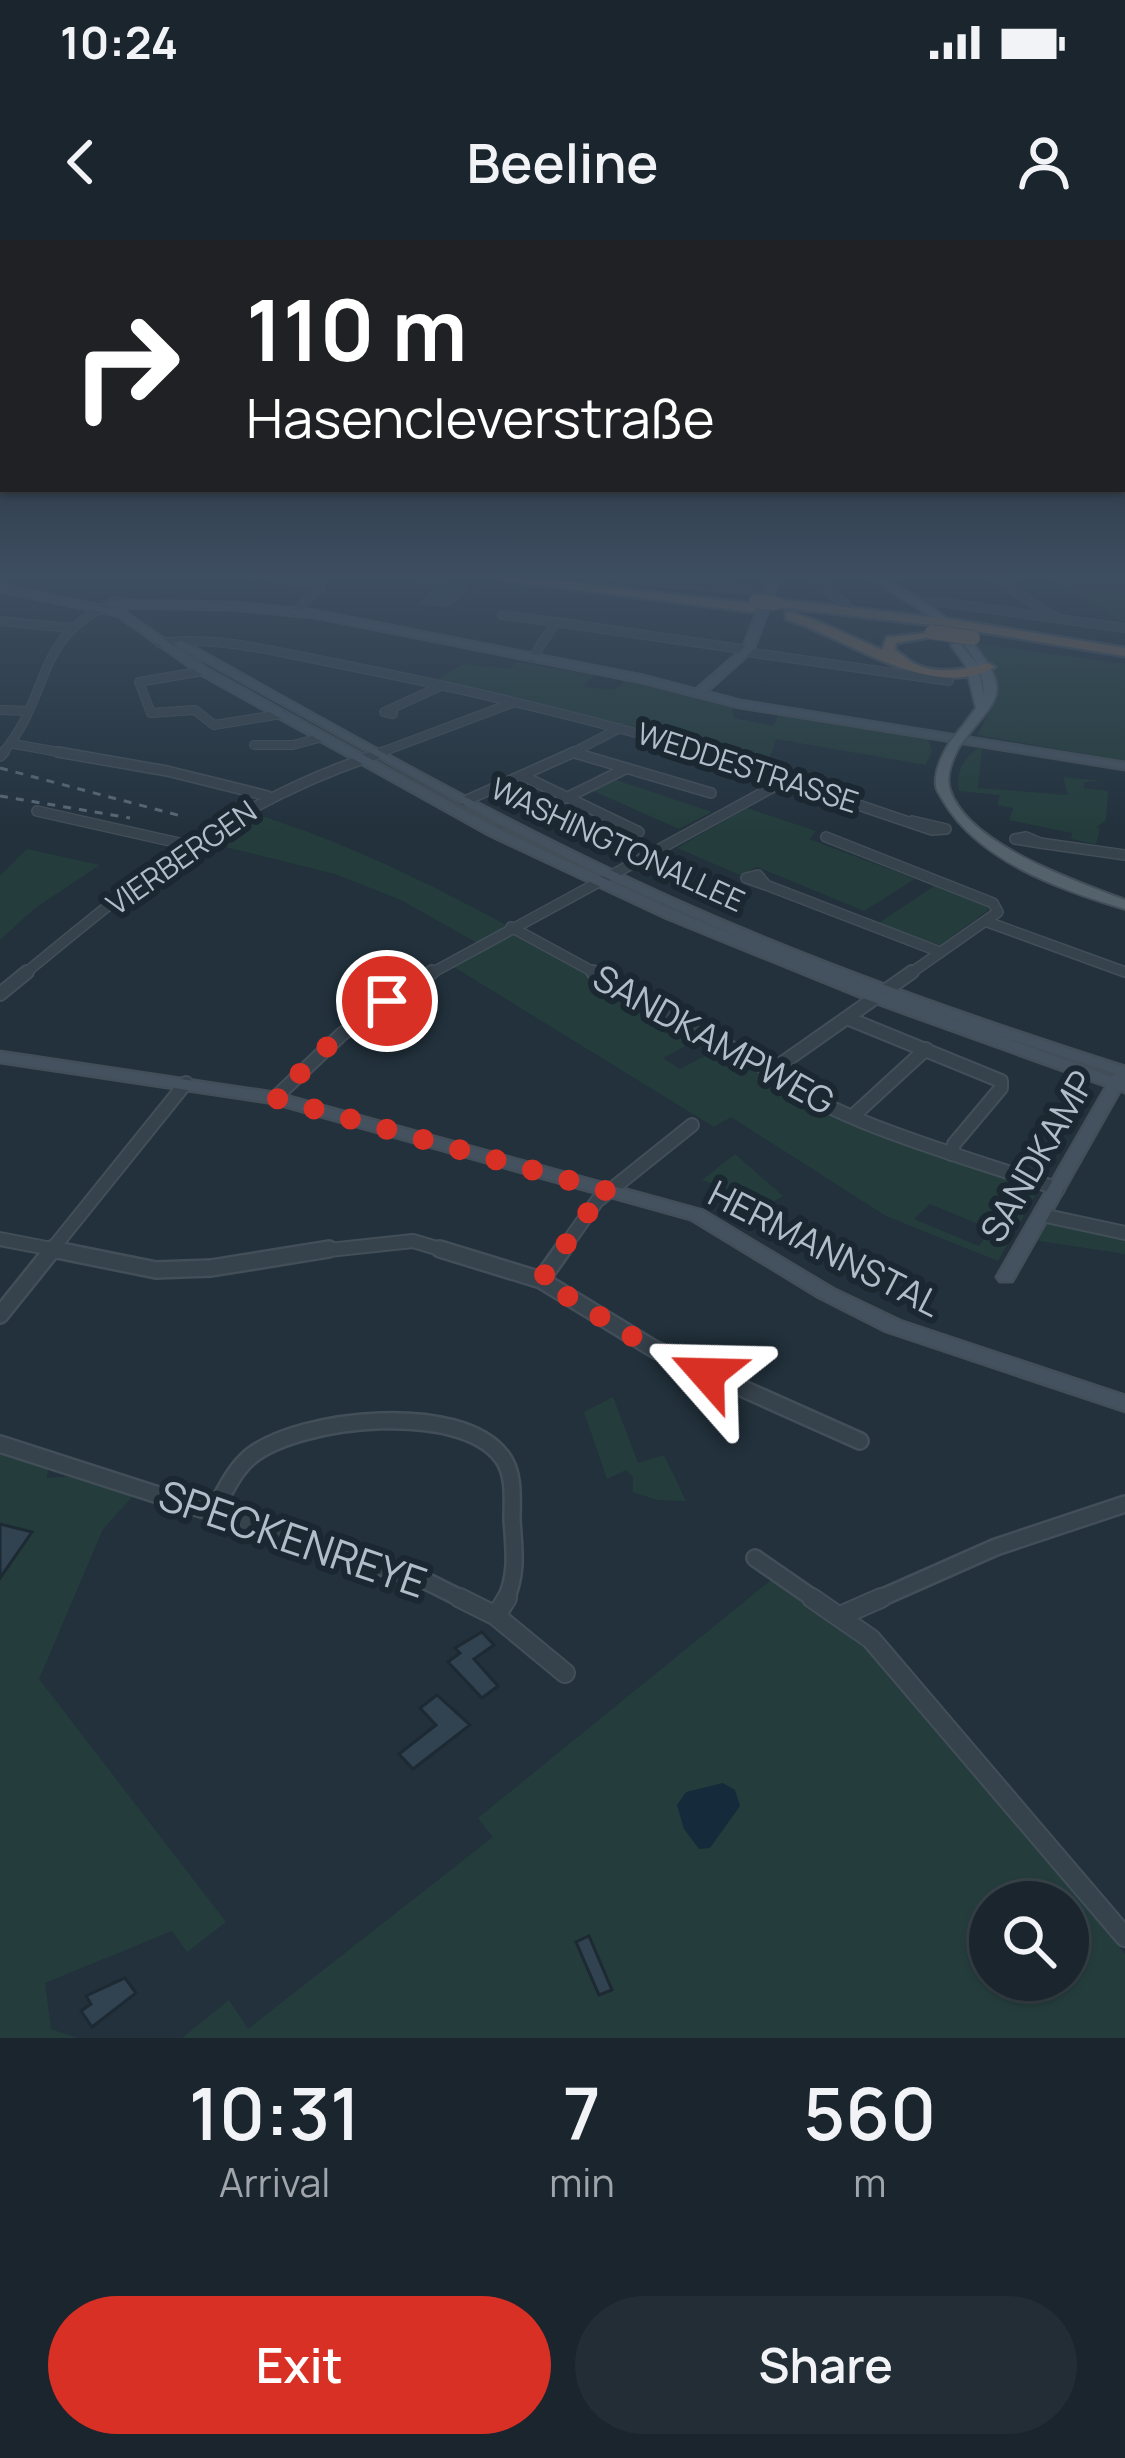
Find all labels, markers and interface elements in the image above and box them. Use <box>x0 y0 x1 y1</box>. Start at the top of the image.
text: 10:24 <box>60 11 178 73</box>
text: Beeline <box>467 125 658 199</box>
icon: back <box>48 129 114 195</box>
icon: person <box>1011 129 1077 195</box>
text: 110 m <box>246 271 467 386</box>
icon: right <box>48 288 204 444</box>
text: Hasencleverstraße <box>246 380 715 454</box>
street label: WEDDESTRASSE <box>632 712 864 822</box>
street label: WASHINGTONALLEE <box>485 767 751 921</box>
street label: VIERBERGEN <box>98 790 264 924</box>
pin <box>336 950 438 1052</box>
street label: SANDKAMPWEG <box>585 952 843 1126</box>
icon: arrive <box>354 968 420 1034</box>
street label: SANDKAMP <box>968 1061 1106 1251</box>
street label: HERMANNSTAL <box>701 1168 949 1328</box>
position arrow <box>644 1311 770 1437</box>
street label: SPECKENREYE <box>151 1465 435 1611</box>
map controls <box>969 1881 1089 2001</box>
button: search <box>969 1881 1089 2001</box>
text: 10:31 <box>189 2063 361 2162</box>
text: 7 <box>563 2063 601 2162</box>
text: 560 <box>803 2063 936 2162</box>
text: Arrival <box>219 2155 330 2209</box>
text: min <box>549 2155 615 2209</box>
text: m <box>853 2155 886 2209</box>
button: Exit <box>48 2296 551 2434</box>
button: Share <box>575 2296 1077 2434</box>

